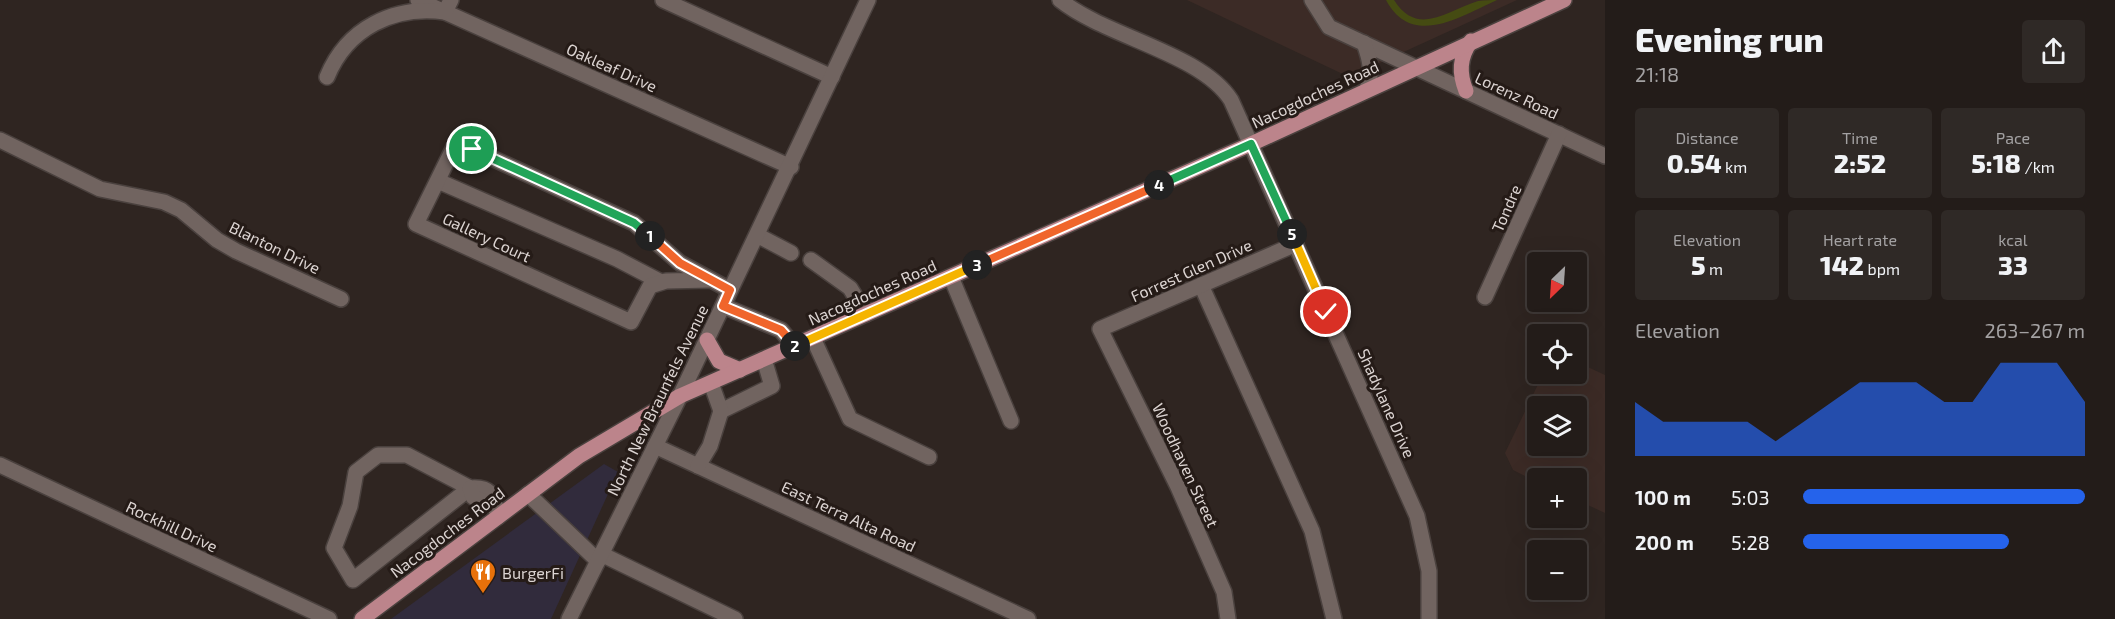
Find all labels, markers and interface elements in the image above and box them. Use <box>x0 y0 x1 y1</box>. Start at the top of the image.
text: Evening run <box>1635 19 1824 59</box>
button: share <box>2022 20 2085 83</box>
street label: Oakleaf Drive <box>564 39 660 95</box>
street label: Nacogdoches Road <box>1248 56 1382 132</box>
text: 21:18 <box>1635 62 1679 86</box>
street label: Lorenz Road <box>1472 67 1562 123</box>
pin <box>446 123 497 174</box>
text: Distance <box>1675 128 1739 147</box>
text: Time <box>1842 128 1878 147</box>
text: Pace <box>1996 128 2030 147</box>
icon: arrive <box>455 132 488 165</box>
text: 0.54 <box>1667 147 1722 178</box>
text: 2:52 <box>1834 147 1886 178</box>
text: 5:18 <box>1971 147 2021 178</box>
text: km <box>1722 157 1747 176</box>
text: /km <box>2021 157 2055 176</box>
pin: 4 <box>1144 170 1174 200</box>
text: 4 <box>1154 175 1164 194</box>
street label: Tondre <box>1487 181 1525 235</box>
street label: Gallery Court <box>440 208 534 266</box>
street label: Blanton Drive <box>226 217 324 277</box>
pin: 5 <box>1277 219 1307 249</box>
pin: 1 <box>635 221 665 251</box>
text: 5 <box>1288 224 1296 243</box>
text: 1 <box>647 226 653 245</box>
text: Elevation <box>1673 230 1741 249</box>
text: Heart rate <box>1823 230 1897 249</box>
text: kcal <box>1998 230 2028 249</box>
street label: Forrest Glen Drive <box>1127 235 1255 305</box>
text: 5 <box>1691 249 1706 280</box>
text: 142 <box>1820 249 1864 280</box>
text: 33 <box>1998 249 2028 280</box>
pin: 3 <box>962 250 992 280</box>
north arrow <box>1527 252 1587 312</box>
map controls <box>1527 252 1587 600</box>
street label: Nacogdoches Road <box>805 255 939 329</box>
text: 3 <box>972 255 982 274</box>
text: m <box>1706 259 1723 278</box>
text: bpm <box>1864 259 1900 278</box>
pin <box>1300 286 1351 337</box>
icon: check <box>1309 295 1342 328</box>
street label: North New Braunfels Avenue <box>602 302 712 498</box>
text: Elevation <box>1635 318 1720 342</box>
text: 263–267 m <box>1984 318 2085 342</box>
button: locate <box>1527 324 1587 384</box>
pin: 2 <box>780 331 810 361</box>
text: 2 <box>790 336 800 355</box>
street label: Shadylane Drive <box>1354 345 1420 461</box>
button: layers <box>1527 396 1587 456</box>
street label: Woodhaven Street <box>1149 400 1223 530</box>
button: + <box>1527 468 1587 528</box>
street label: East Terra Alta Road <box>779 477 919 555</box>
street label: Nacogdoches Road <box>386 483 508 581</box>
text: 100 m <box>1635 485 1691 509</box>
text: 5:03 <box>1731 485 1770 509</box>
street label: Rockhill Drive <box>123 497 221 555</box>
text: 200 m <box>1635 530 1694 554</box>
text: 5:28 <box>1731 530 1770 554</box>
button: − <box>1527 540 1587 600</box>
restaurant icon: BurgerFi <box>468 557 498 595</box>
place label: BurgerFi <box>502 563 564 582</box>

